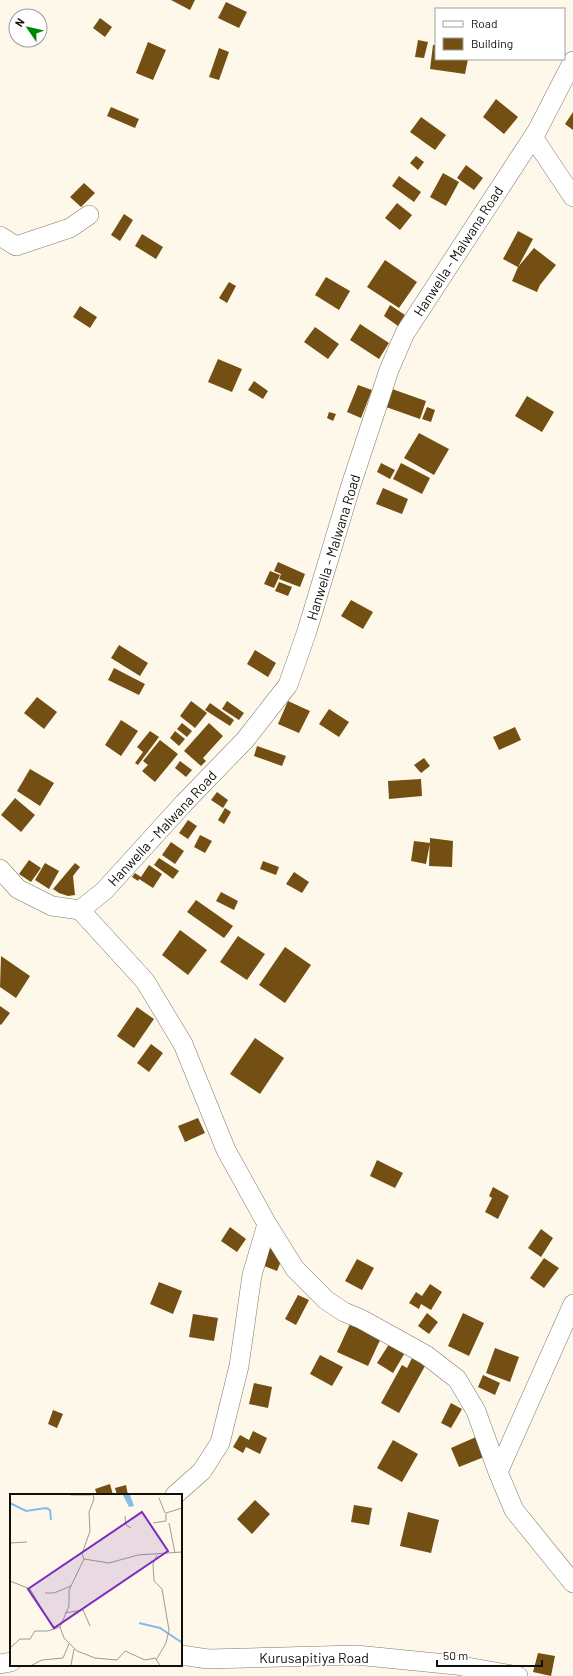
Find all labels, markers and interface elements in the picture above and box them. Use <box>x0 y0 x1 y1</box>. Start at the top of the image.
north arrow <box>8 8 48 48</box>
legend <box>435 8 565 60</box>
text: N <box>12 15 27 29</box>
text: Road <box>471 16 498 30</box>
text: Building <box>471 36 513 50</box>
street label: Hanwella - Malwana Road <box>410 183 506 319</box>
street label: Hanwella - Malwana Road <box>303 472 363 622</box>
street label: Hanwella - Malwana Road <box>104 767 220 889</box>
inset map <box>10 1494 182 1666</box>
scale bar <box>437 1642 542 1668</box>
text: 50 m <box>443 1648 468 1662</box>
street label: Kurusapitiya Road <box>259 1649 369 1666</box>

